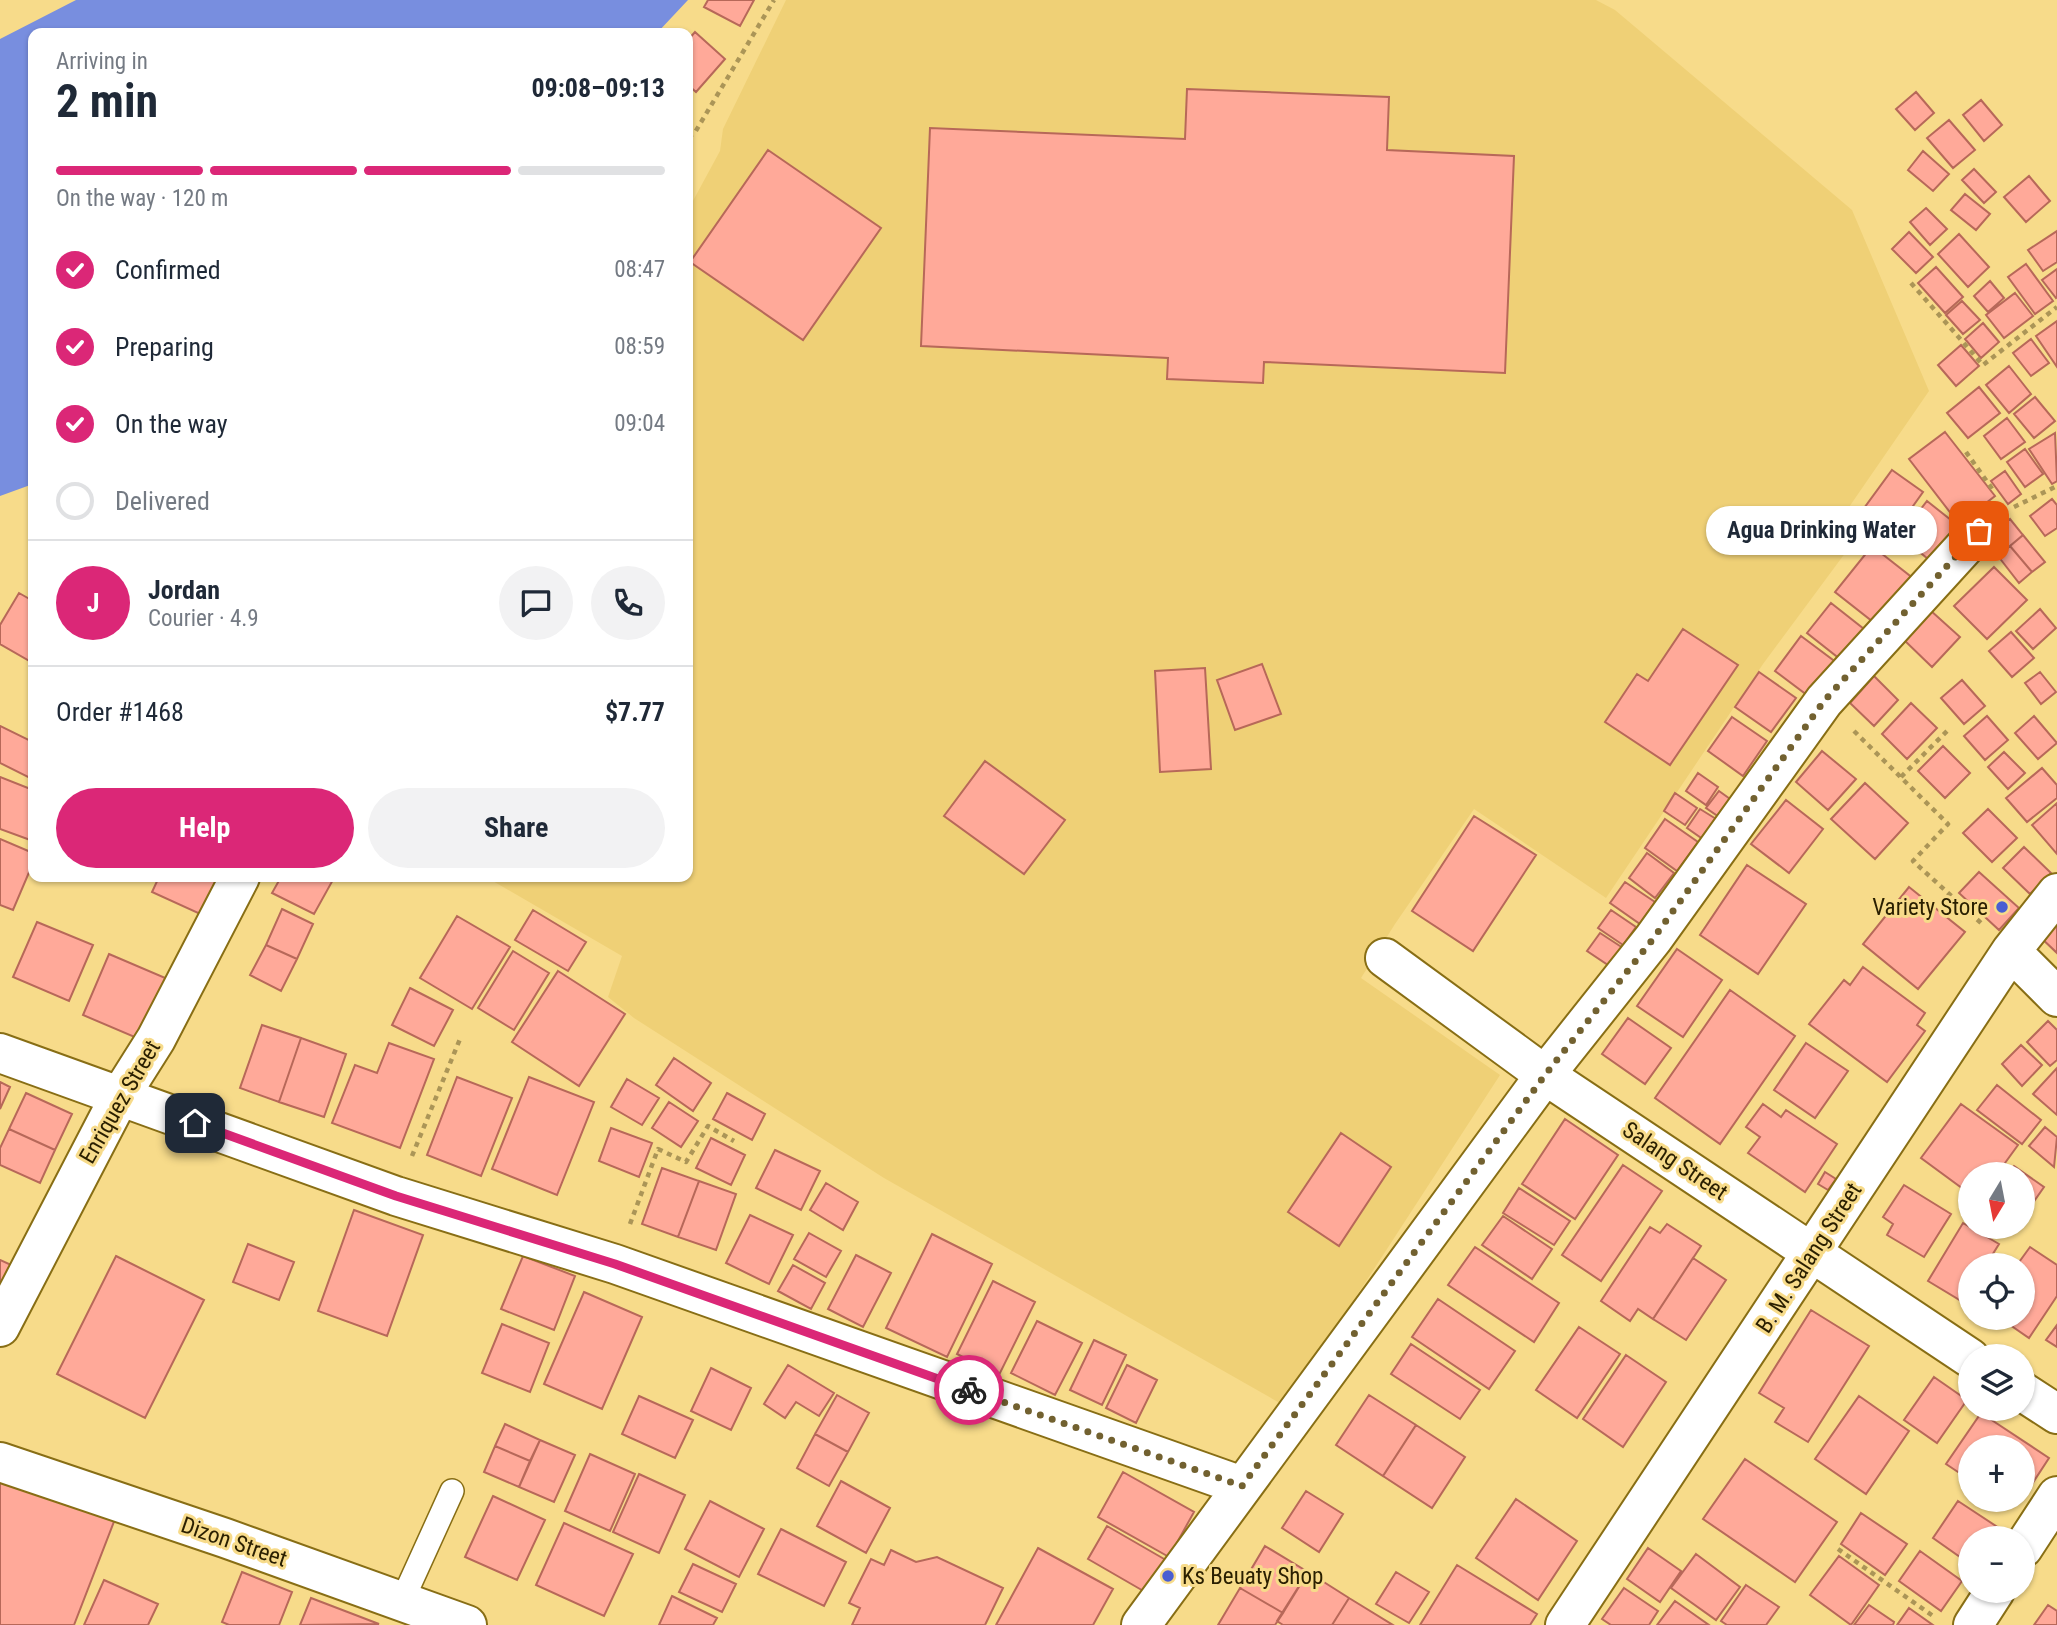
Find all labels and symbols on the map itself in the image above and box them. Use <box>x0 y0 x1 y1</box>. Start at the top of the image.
pin <box>1949 501 2009 561</box>
callout: Agua Drinking Water <box>1706 506 1937 556</box>
place label: Variety Store <box>1872 894 1988 921</box>
marker: Variety Store <box>1994 899 2010 915</box>
street label: Enriquez Street <box>74 1036 166 1168</box>
pin <box>165 1093 225 1153</box>
street label: Salang Street <box>1617 1116 1733 1206</box>
north arrow <box>1958 1162 2035 1239</box>
street label: B. M. Salang Street <box>1750 1178 1868 1338</box>
courier <box>934 1355 1004 1425</box>
street label: Dizon Street <box>178 1511 290 1573</box>
place label: Ks Beuaty Shop <box>1182 1563 1323 1590</box>
marker: Ks Beuaty Shop <box>1160 1568 1176 1584</box>

